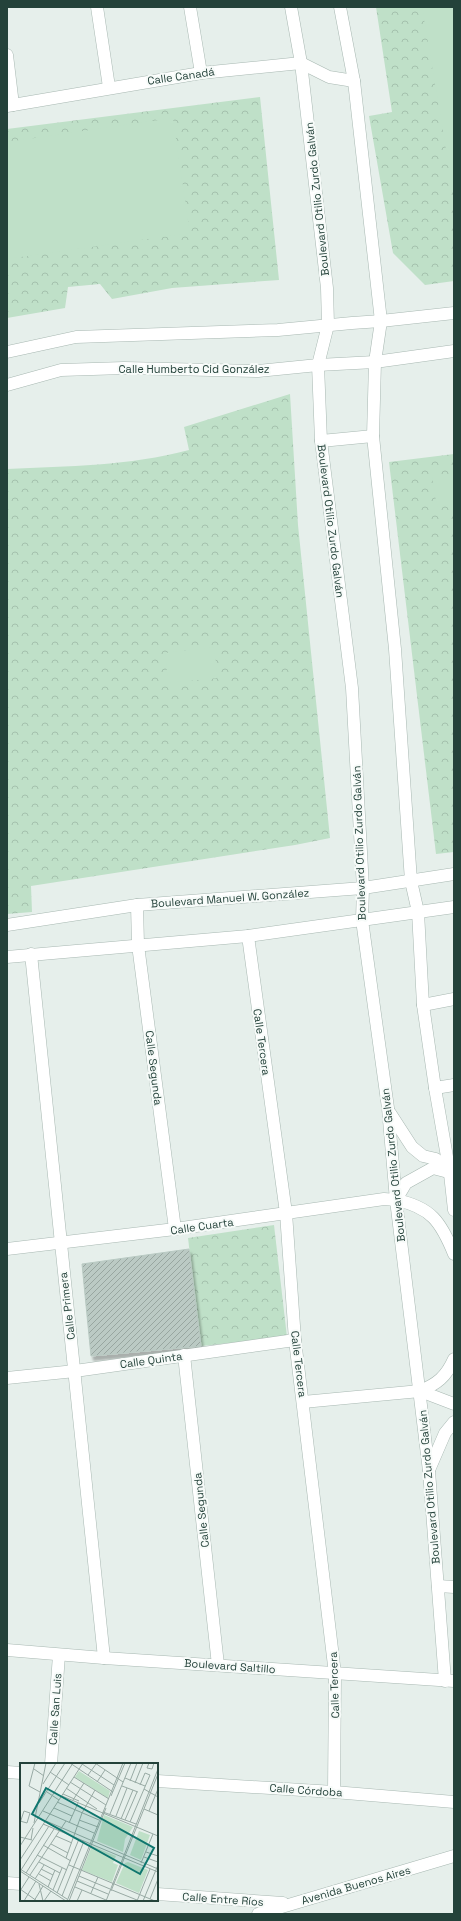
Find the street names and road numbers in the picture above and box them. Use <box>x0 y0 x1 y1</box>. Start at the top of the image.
street label: Calle Canadá <box>146 64 216 88</box>
street label: Boulevard Otilio Zurdo Galván <box>302 121 332 277</box>
street label: Calle Humberto Cid González <box>119 362 270 376</box>
street label: Boulevard Otilio Zurdo Galván <box>315 443 347 599</box>
street label: Boulevard Otilio Zurdo Galván <box>349 765 369 921</box>
street label: Boulevard Manuel W. González <box>150 885 310 911</box>
street label: Calle Tercera <box>250 1008 274 1077</box>
street label: Calle Segunda <box>142 1030 166 1107</box>
street label: Boulevard Otilio Zurdo Galván <box>378 1087 408 1243</box>
street label: Calle Cuarta <box>169 1215 235 1237</box>
street label: Calle Primera <box>56 1271 78 1341</box>
street label: Calle Tercera <box>288 1330 310 1399</box>
street label: Calle Quinta <box>119 1349 184 1371</box>
street label: Boulevard Otilio Zurdo Galván <box>415 1409 443 1565</box>
street label: Calle Segunda <box>190 1471 212 1548</box>
street label: Calle Tercera <box>326 1651 342 1719</box>
street label: Boulevard Saltillo <box>184 1656 276 1676</box>
street label: Calle San Luis <box>46 1672 65 1745</box>
street label: Calle Córdoba <box>269 1780 344 1800</box>
street label: Avenida Buenos Aires <box>300 1863 412 1907</box>
street label: Calle Entre Ríos <box>182 1889 264 1909</box>

